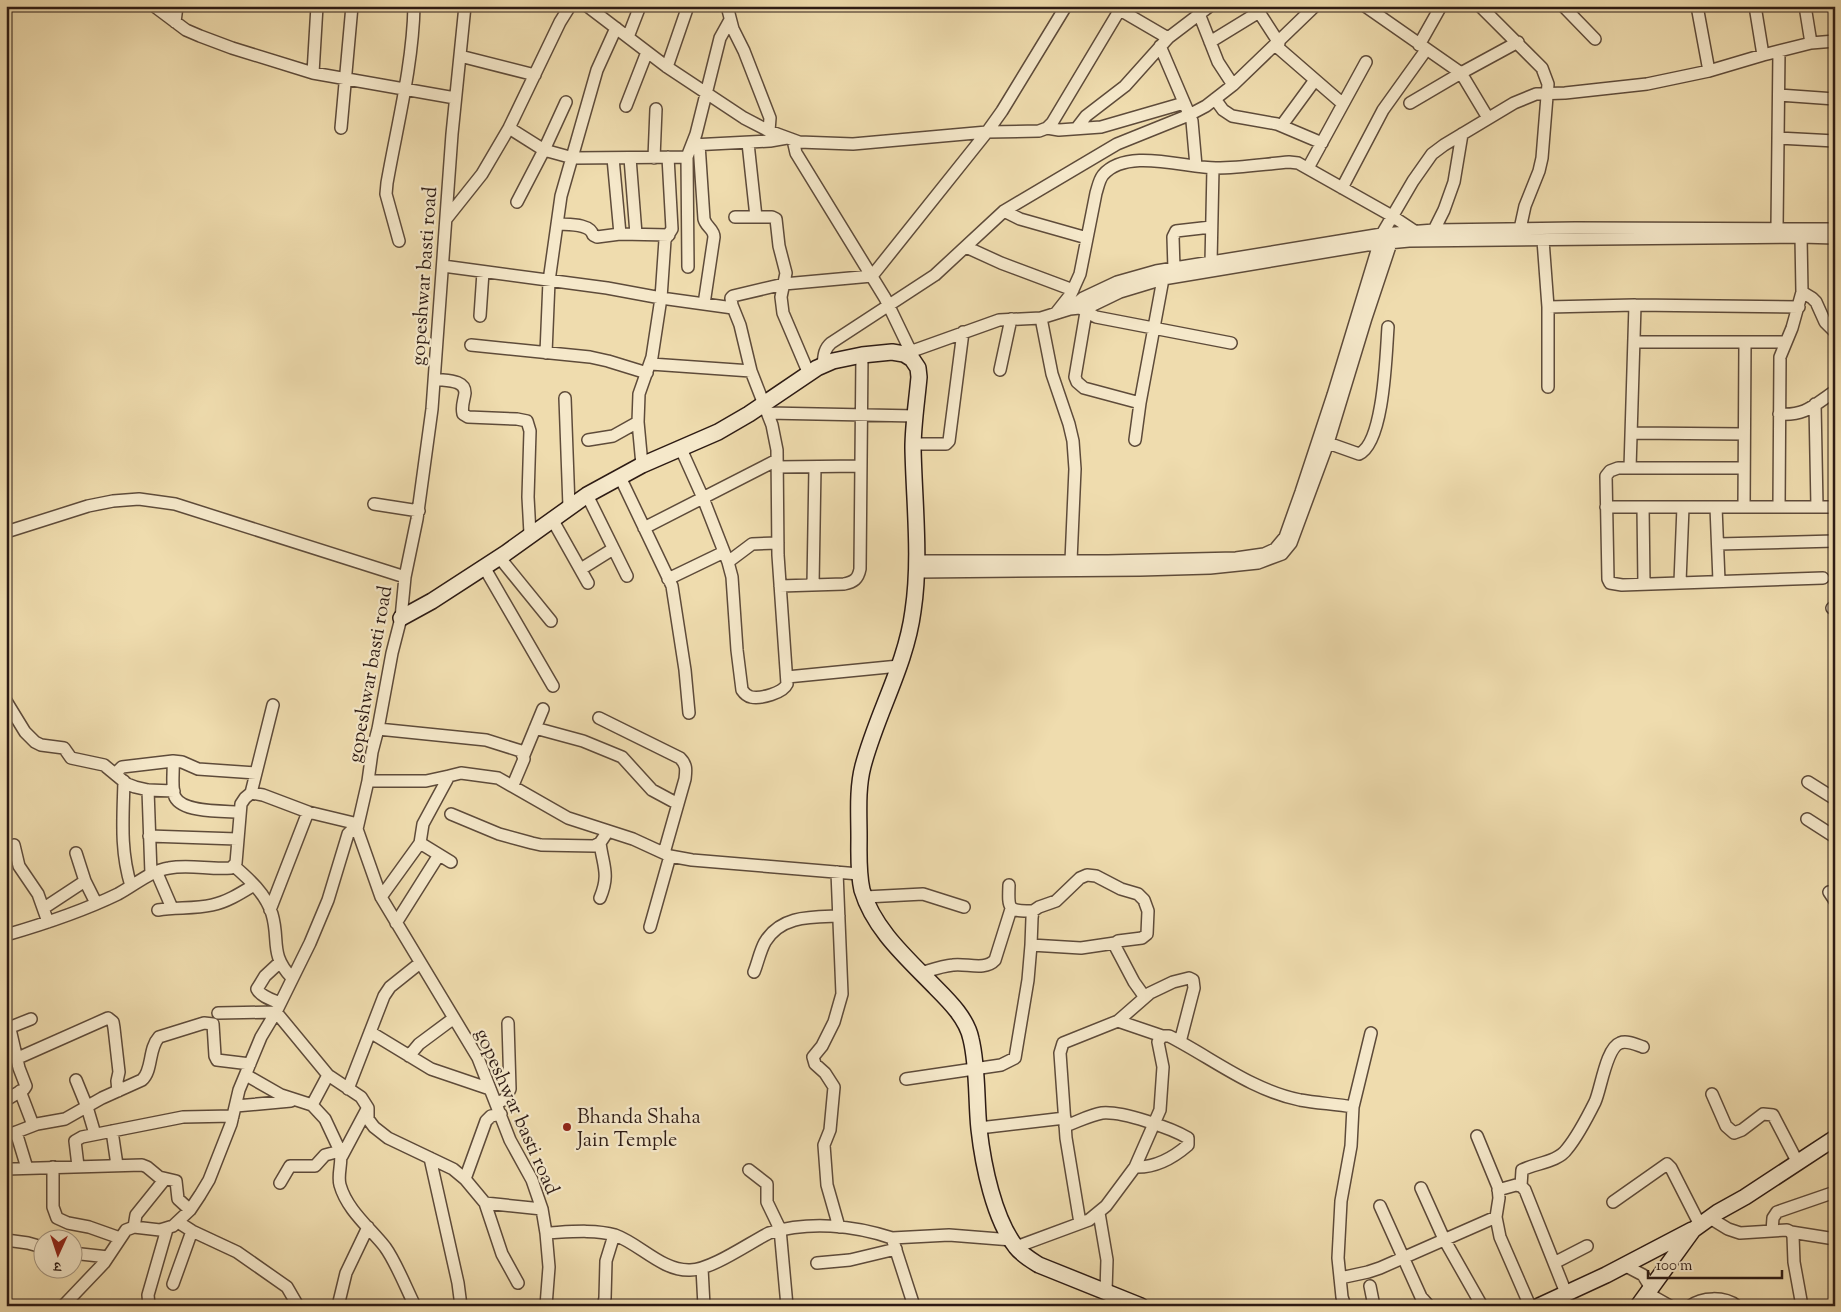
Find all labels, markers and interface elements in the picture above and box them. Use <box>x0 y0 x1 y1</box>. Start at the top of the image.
street label: gopeshwar basti road <box>405 186 446 367</box>
street label: gopeshwar basti road <box>342 584 401 765</box>
street label: gopeshwar basti road <box>466 1024 565 1200</box>
place label: Bhanda Shaha Jain Temple <box>576 1104 701 1156</box>
marker: Bhanda Shaha Jain Temple <box>561 1121 573 1133</box>
north arrow <box>32 1230 82 1280</box>
scale bar <box>1648 1247 1782 1279</box>
text: उ <box>52 1255 63 1275</box>
text: 100 m <box>1656 1256 1693 1277</box>

